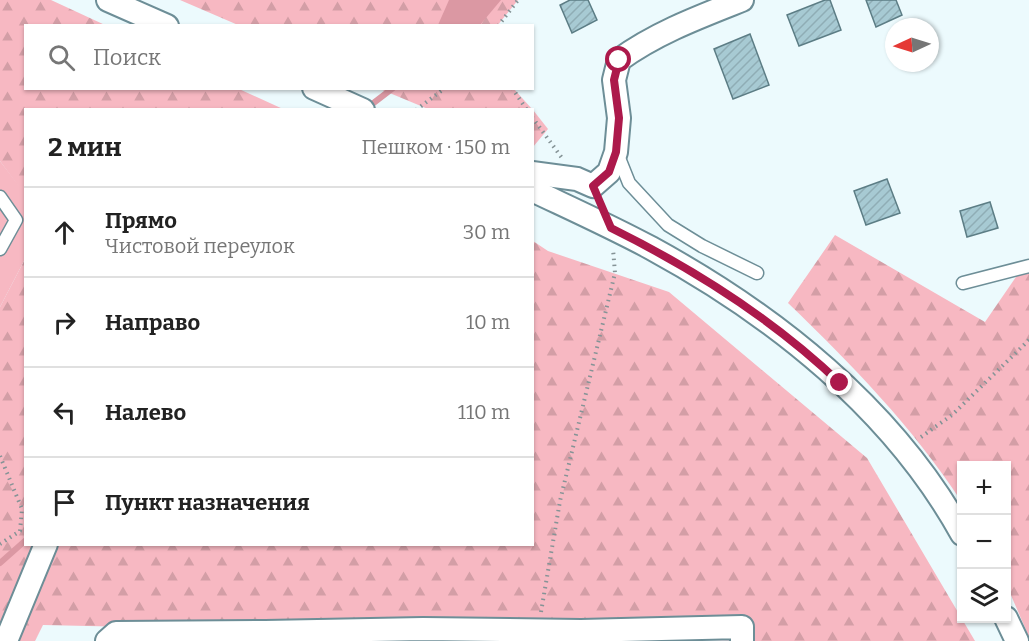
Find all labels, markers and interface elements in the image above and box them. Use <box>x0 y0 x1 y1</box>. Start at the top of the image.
north arrow <box>885 18 939 72</box>
search box <box>24 24 534 90</box>
icon: search <box>45 41 78 74</box>
text: Поиск <box>93 44 161 71</box>
route start <box>605 46 631 72</box>
text: 2 мин <box>48 132 122 163</box>
text: Пешком · 150 m <box>362 135 510 159</box>
text: Прямо <box>105 207 177 234</box>
icon: ahead <box>48 216 81 249</box>
text: 30 m <box>463 220 510 244</box>
text: Чистовой переулок <box>105 234 295 258</box>
icon: right <box>48 306 81 339</box>
text: Направо <box>105 309 200 336</box>
text: 10 m <box>466 310 510 334</box>
route end <box>826 369 852 395</box>
icon: left <box>48 396 81 429</box>
text: Налево <box>105 399 186 426</box>
text: 110 m <box>458 400 510 424</box>
map controls <box>957 461 1011 623</box>
button: + <box>957 461 1011 515</box>
icon: arrive <box>48 486 81 519</box>
text: Пункт назначения <box>105 489 310 516</box>
button: − <box>957 515 1011 569</box>
button: layers <box>957 569 1011 623</box>

